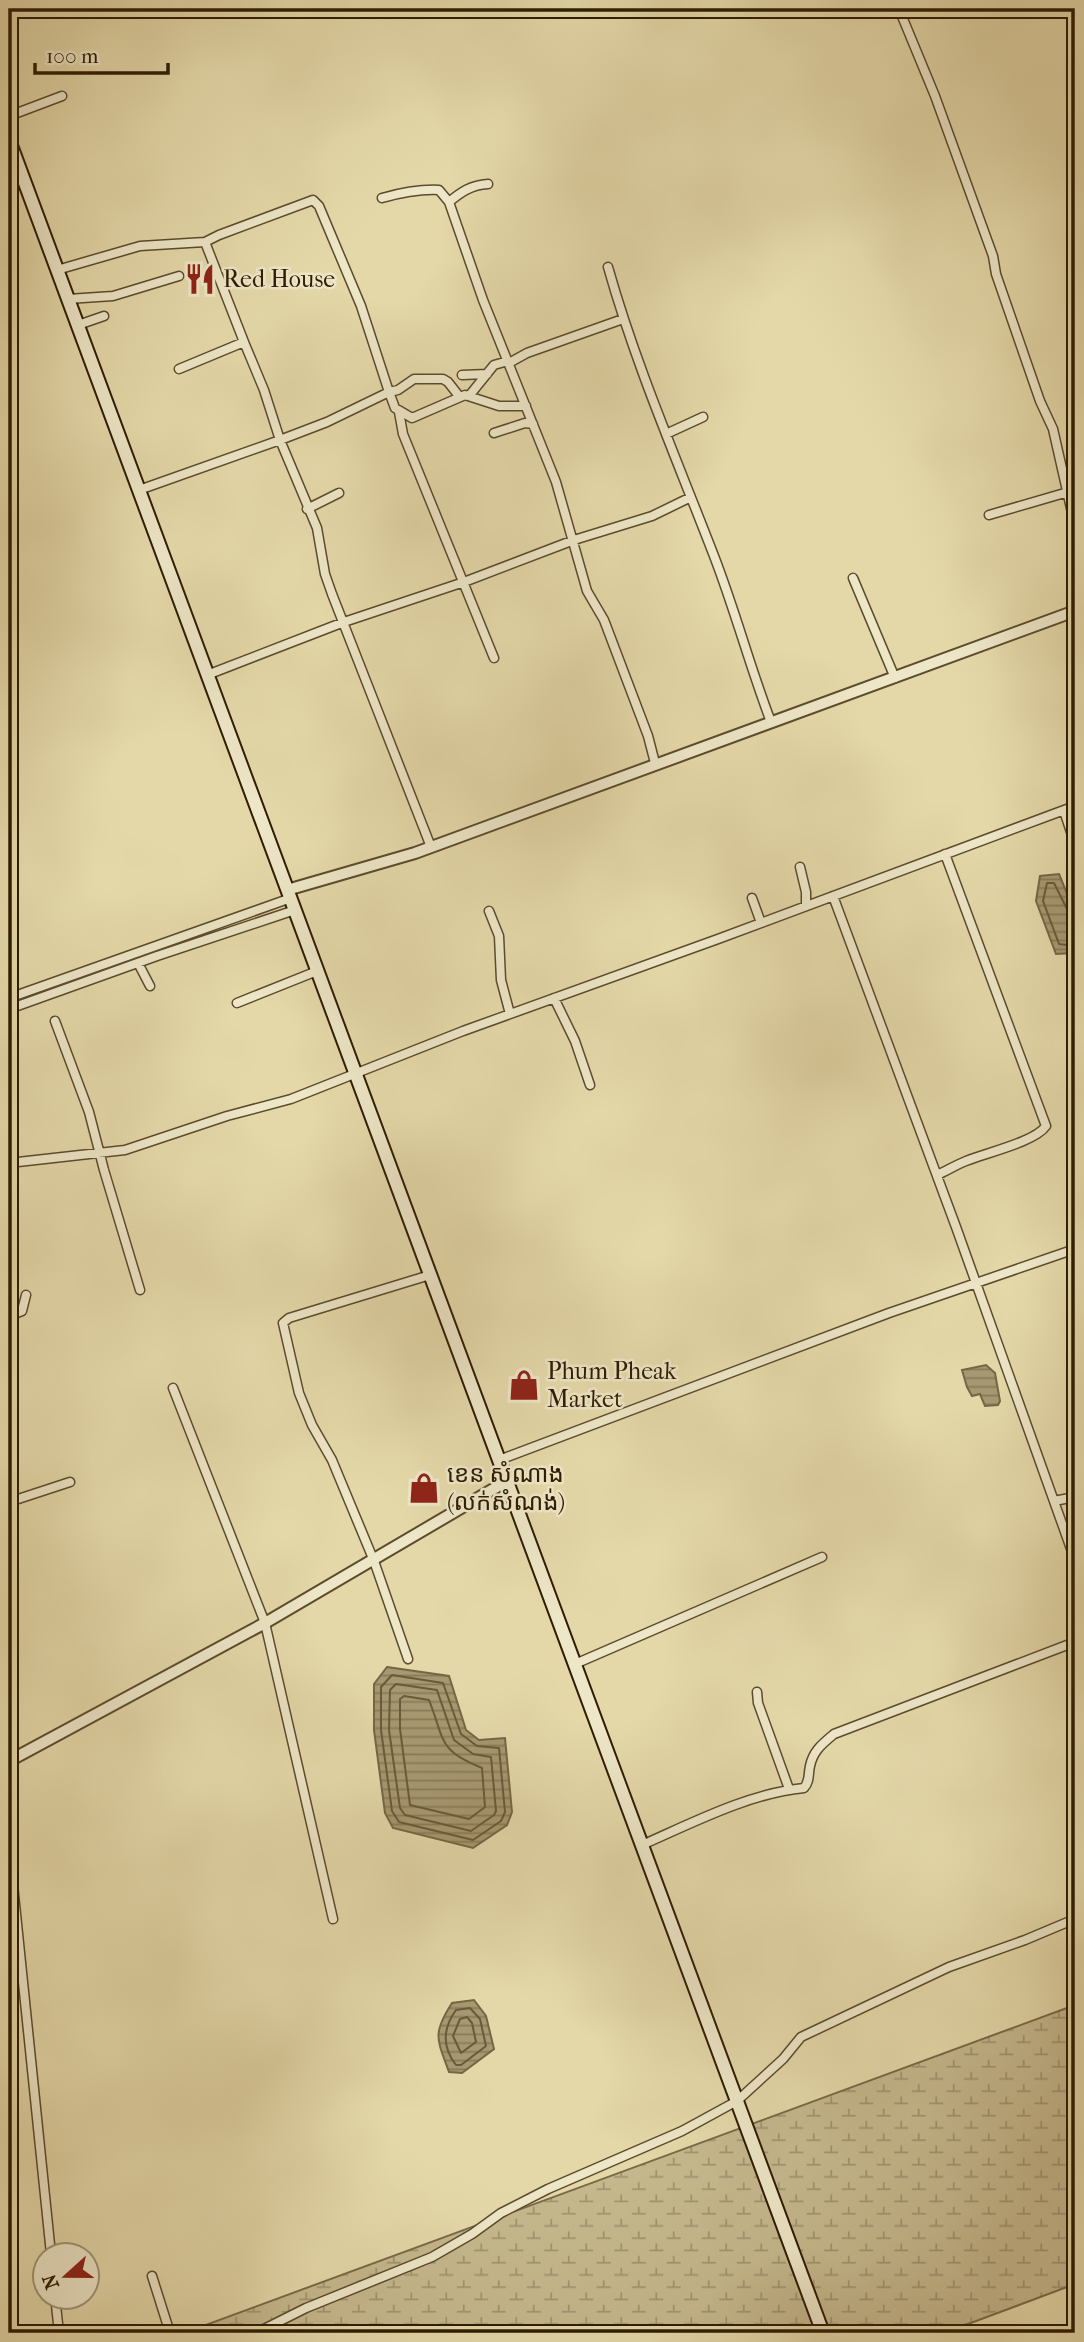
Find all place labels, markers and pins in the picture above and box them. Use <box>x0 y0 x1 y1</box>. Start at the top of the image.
restaurant icon: Red House <box>183 262 217 296</box>
place label: Red House <box>223 265 335 293</box>
place label: Phum Pheak Market <box>547 1357 677 1413</box>
shop icon: Phum Pheak Market <box>507 1368 541 1402</box>
place label: ខេន សំណាង (លក់សំណង់) <box>447 1460 565 1516</box>
shop icon: ខេន សំណាង (លក់សំណង់) <box>407 1471 441 1505</box>

